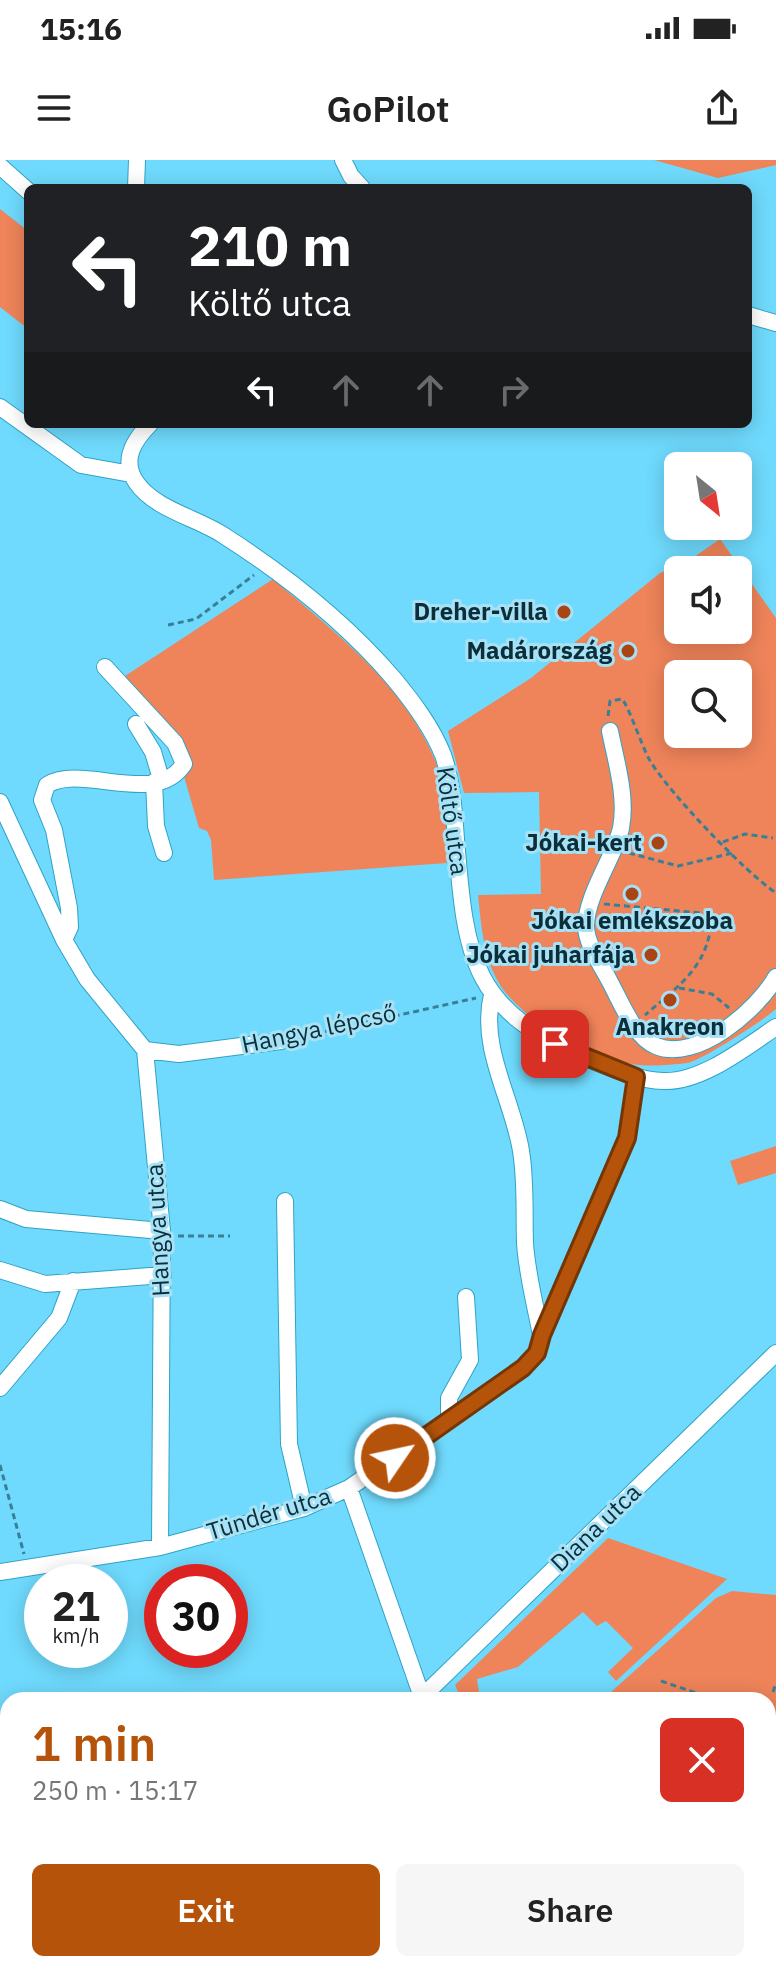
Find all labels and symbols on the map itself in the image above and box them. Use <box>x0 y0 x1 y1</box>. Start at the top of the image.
north arrow <box>664 452 752 540</box>
place label: Dreher-villa <box>413 595 548 627</box>
marker: Dreher-villa <box>555 603 573 621</box>
place label: Madárország <box>466 634 613 666</box>
marker: Madárország <box>619 642 637 660</box>
street label: Költő utca <box>430 765 476 877</box>
place label: Jókai-kert <box>525 826 642 858</box>
marker: Jókai-kert <box>649 834 667 852</box>
marker: Jókai emlékszoba <box>623 885 641 903</box>
place label: Jókai emlékszoba <box>531 904 733 936</box>
place label: Jókai juharfája <box>466 938 635 970</box>
marker: Jókai juharfája <box>642 946 660 964</box>
marker: Anakreon <box>661 991 679 1009</box>
street label: Hangya lépcső <box>239 996 399 1060</box>
pin <box>521 1010 589 1078</box>
place label: Anakreon <box>615 1010 725 1042</box>
street label: Hangya utca <box>138 1163 176 1297</box>
position arrow <box>353 1416 437 1500</box>
street label: Diana utca <box>543 1476 648 1578</box>
street label: Tündér utca <box>203 1479 335 1547</box>
speed limit sign: 30 <box>144 1564 248 1668</box>

